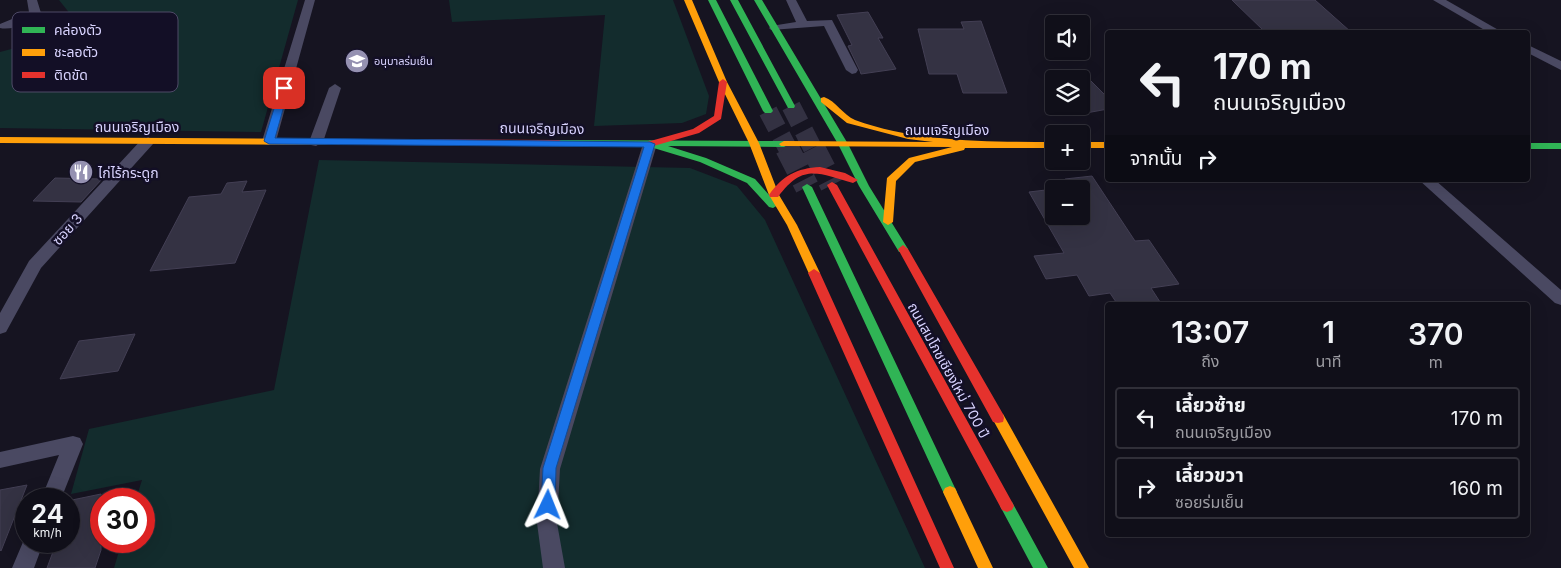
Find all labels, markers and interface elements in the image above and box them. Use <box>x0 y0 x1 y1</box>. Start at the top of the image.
legend <box>12 12 178 92</box>
map controls <box>1045 15 1090 225</box>
button: sound <box>1045 15 1090 60</box>
text: คล่องตัว <box>54 21 102 38</box>
text: ชะลอตัว <box>54 43 98 60</box>
text: 170 m <box>1213 45 1312 87</box>
school or university icon: อนุบาลร่มเย็น <box>344 48 370 74</box>
icon: left <box>1130 50 1195 115</box>
place label: อนุบาลร่มเย็น <box>374 54 433 68</box>
text: ติดขัด <box>54 66 88 83</box>
pin <box>263 67 305 109</box>
button: layers <box>1045 70 1090 115</box>
icon: arrive <box>270 74 298 102</box>
text: ถนนเจริญเมือง <box>1213 89 1346 115</box>
street label: ถนนเจริญเมือง <box>95 118 179 135</box>
street label: ถนนเจริญเมือง <box>500 119 584 137</box>
street label: ถนนเจริญเมือง <box>905 121 989 138</box>
button: + <box>1045 125 1090 170</box>
icon: right <box>1193 145 1221 173</box>
text: จากนั้น <box>1130 147 1183 170</box>
restaurant icon: ไก่ไร้กระดูก <box>68 159 94 185</box>
place label: ไก่ไร้กระดูก <box>97 164 159 182</box>
button: − <box>1045 180 1090 225</box>
street label: ซอย 3 <box>48 210 86 248</box>
street label: ถนนสมโภชเชียงใหม่ 700 ปี <box>905 299 993 441</box>
text: 13:07 <box>1171 314 1249 350</box>
text: 1 <box>1322 314 1335 350</box>
text: 370 <box>1408 316 1464 352</box>
text: ถึง <box>1201 351 1219 371</box>
text: นาที <box>1316 351 1342 371</box>
text: m <box>1429 352 1443 372</box>
text: เลี้ยวซ้าย <box>1175 394 1246 417</box>
icon: left <box>1132 404 1160 432</box>
text: 170 m <box>1451 407 1503 430</box>
text: ถนนเจริญเมือง <box>1175 422 1272 442</box>
text: เลี้ยวขวา <box>1175 464 1244 487</box>
icon: right <box>1132 474 1160 502</box>
text: 160 m <box>1450 477 1503 500</box>
position arrow <box>521 478 573 530</box>
speed limit sign: 30 <box>90 488 155 553</box>
text: ซอยร่มเย็น <box>1175 492 1244 512</box>
text: 24 <box>31 499 64 529</box>
text: km/h <box>33 525 62 540</box>

